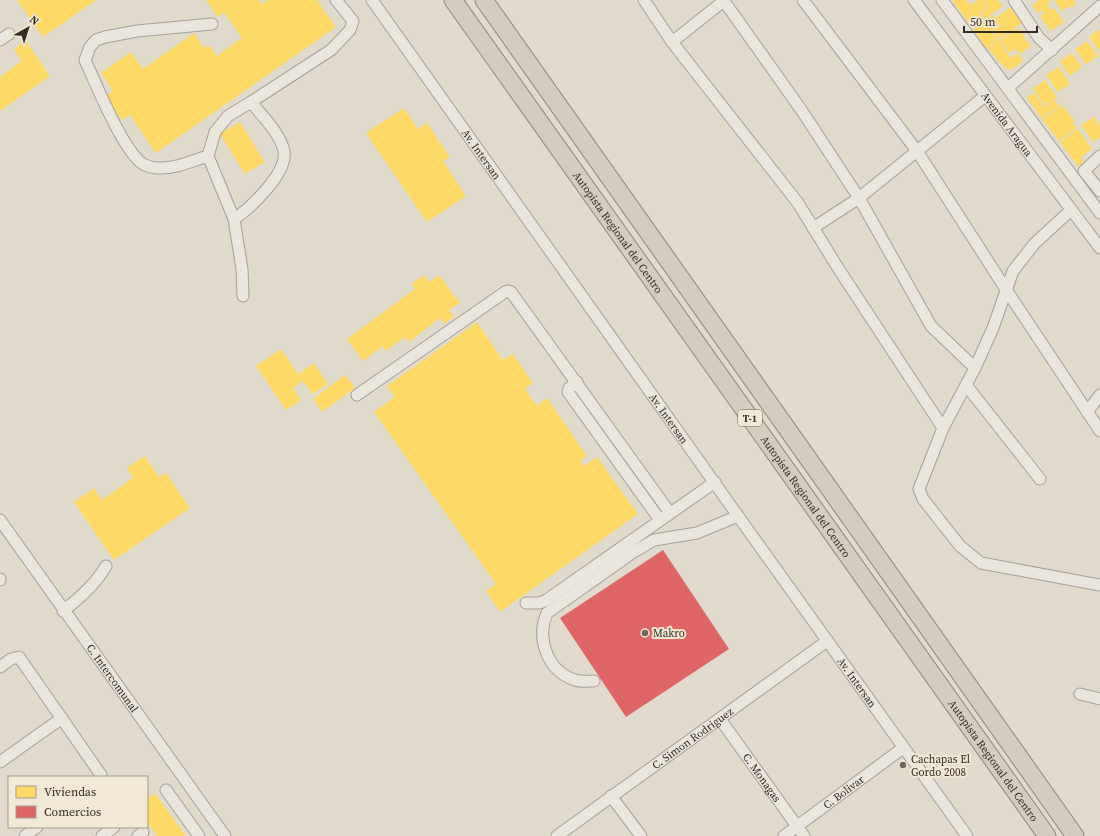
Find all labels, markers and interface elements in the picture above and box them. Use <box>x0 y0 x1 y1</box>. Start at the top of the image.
north arrow <box>8 8 48 48</box>
scale bar <box>964 8 1037 34</box>
text: N <box>26 12 42 29</box>
text: 50 m <box>970 14 996 30</box>
street label: Avenida Aragua <box>978 89 1036 160</box>
street label: Av. Intersan <box>458 126 505 183</box>
street label: Autopista Regional del Centro <box>570 168 667 296</box>
street label: Av. Intersan <box>646 390 692 447</box>
road number: T-1 <box>738 410 762 426</box>
street label: Autopista Regional del Centro <box>757 433 854 560</box>
place label: Makro <box>653 626 685 641</box>
marker: Makro <box>640 628 650 638</box>
street label: C. Intercomunal <box>83 641 142 715</box>
street label: Av. Intersan <box>834 654 880 711</box>
street label: Autopista Regional del Centro <box>945 697 1042 824</box>
street label: C. Simon Rodriguez <box>649 704 736 773</box>
street label: C. Monagas <box>739 750 785 805</box>
place label: Cachapas El Gordo 2008 <box>911 752 970 780</box>
marker: Cachapas El Gordo 2008 <box>898 760 908 770</box>
street label: C. Bolivar <box>820 772 867 812</box>
legend <box>8 776 148 828</box>
text: Viviendas <box>44 784 96 800</box>
text: Comercios <box>44 804 101 820</box>

